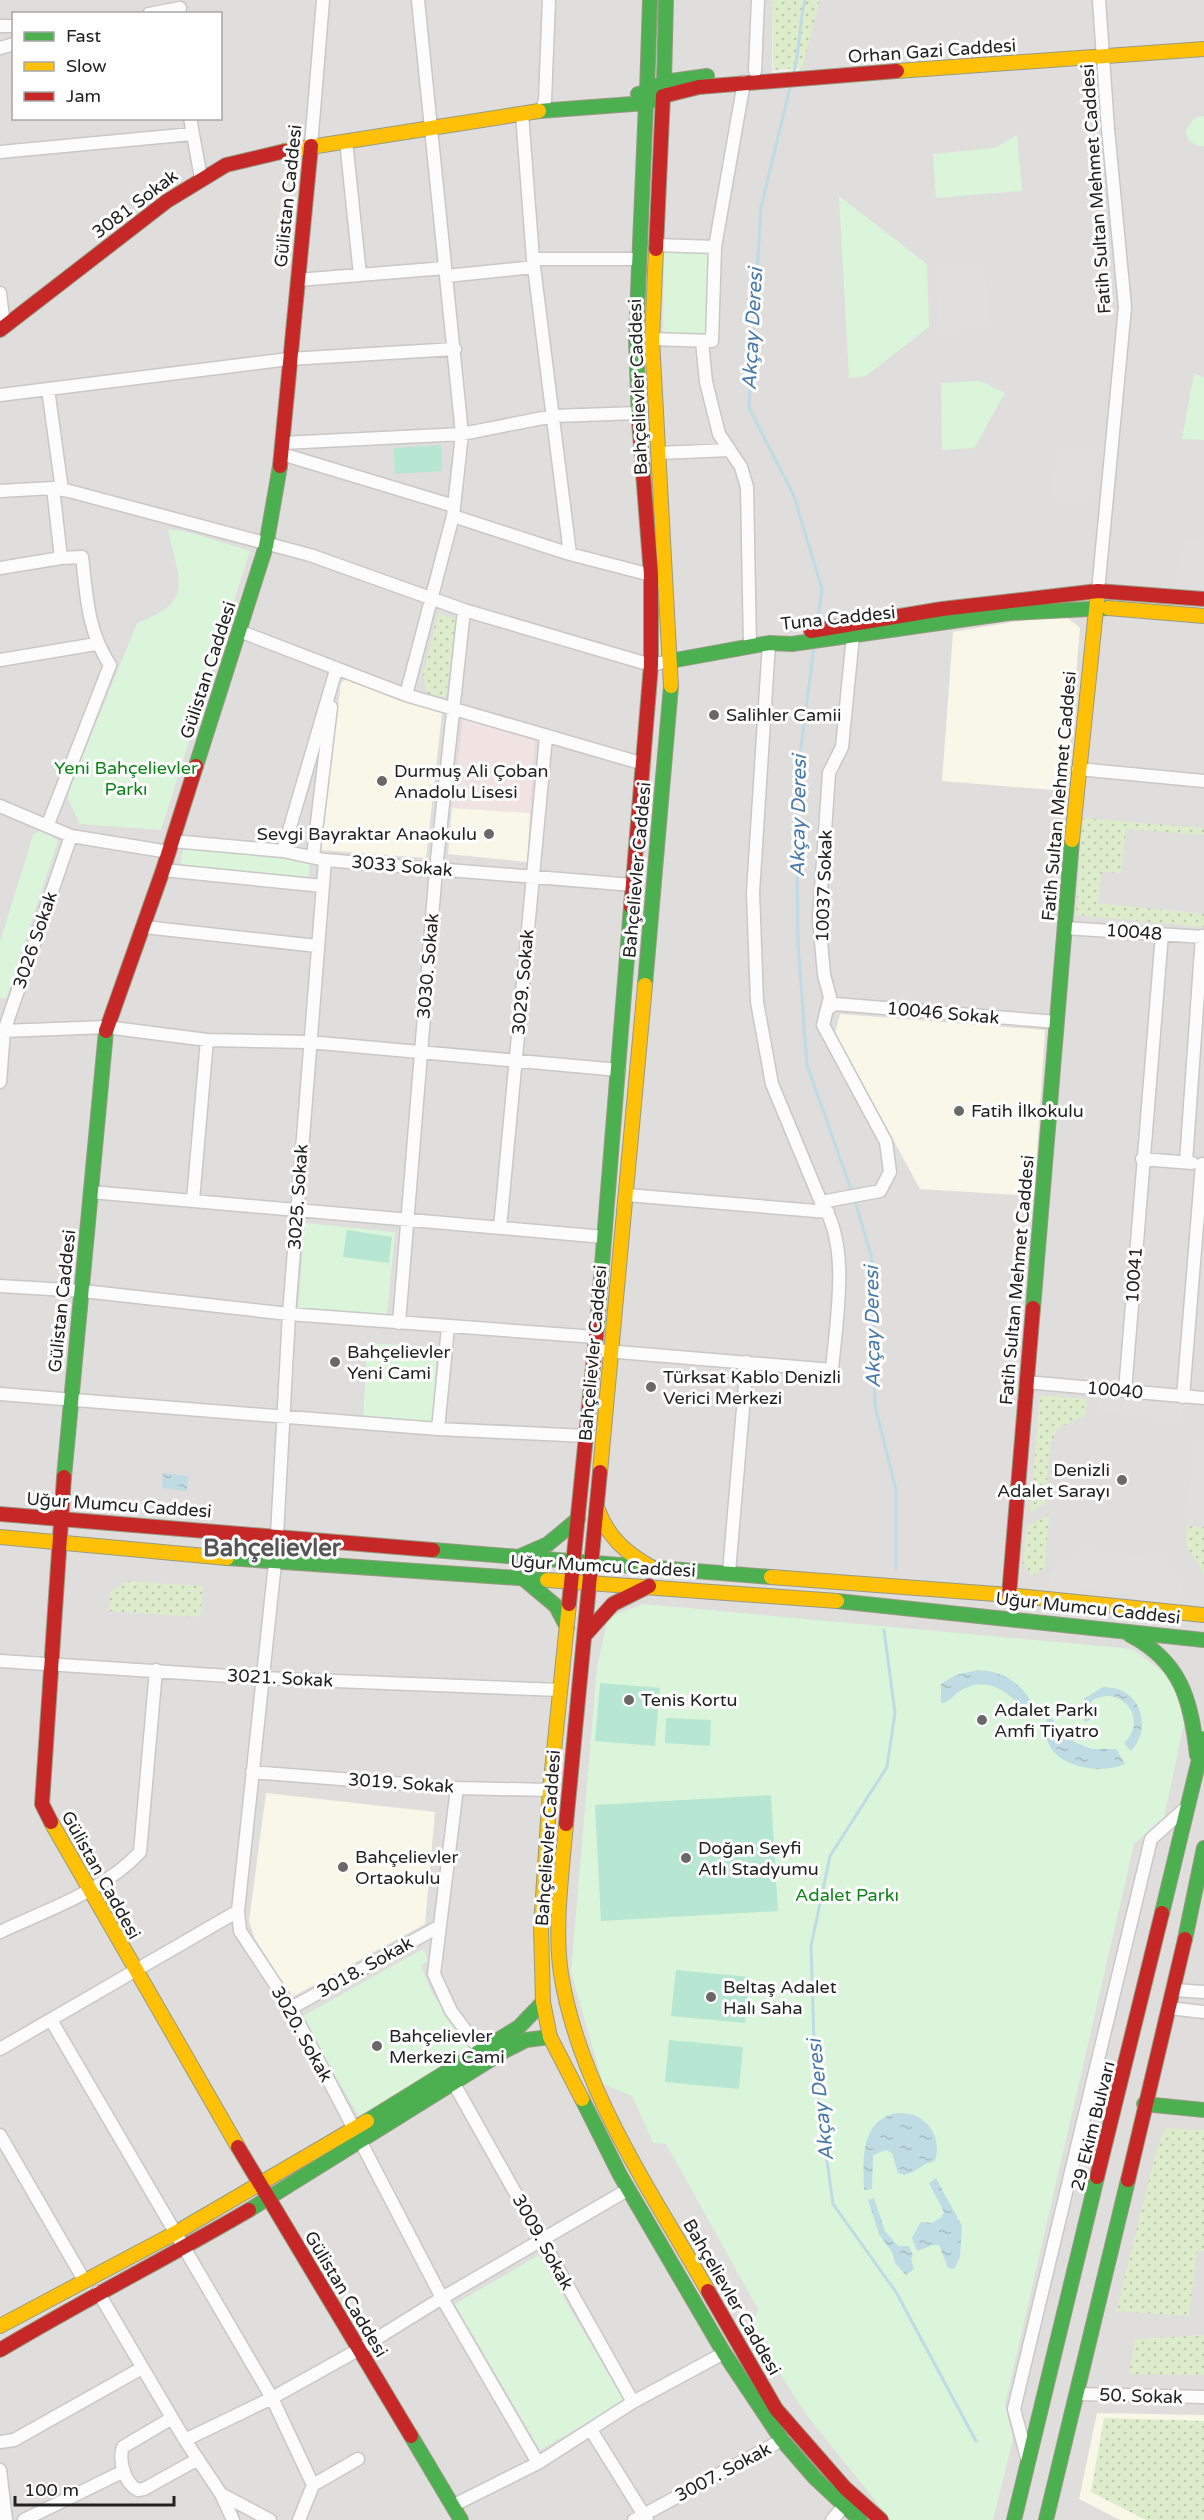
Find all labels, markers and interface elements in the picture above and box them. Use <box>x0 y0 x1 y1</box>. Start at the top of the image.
legend <box>12 12 222 120</box>
text: Fast <box>66 25 101 47</box>
street label: Orhan Gazi Caddesi <box>847 34 1017 68</box>
text: Slow <box>66 55 107 77</box>
street label: Fatih Sultan Mehmet Caddesi <box>1076 63 1116 315</box>
text: Jam <box>66 85 101 107</box>
street label: Gülistan Caddesi <box>270 124 306 268</box>
street label: 3081 Sokak <box>88 165 182 243</box>
water label: Akçay Deresi <box>738 264 768 391</box>
street label: Bahçelievler Caddesi <box>624 298 652 476</box>
street label: Gülistan Caddesi <box>175 598 241 742</box>
street label: Tuna Caddesi <box>780 601 896 635</box>
street label: Fatih Sultan Mehmet Caddesi <box>1037 670 1081 922</box>
place label: Salihler Camii <box>726 704 842 726</box>
marker: Salihler Camii <box>707 708 721 722</box>
water label: Akçay Deresi <box>786 752 812 877</box>
park label: Yeni Bahçelievler Parkı <box>54 757 198 800</box>
place label: Durmuş Ali Çoban Anadolu Lisesi <box>394 760 549 803</box>
marker: Durmuş Ali Çoban Anadolu Lisesi <box>375 774 389 788</box>
street label: Bahçelievler Caddesi <box>618 781 656 959</box>
place label: Sevgi Bayraktar Anaokulu <box>257 823 477 845</box>
marker: Sevgi Bayraktar Anaokulu <box>482 827 496 841</box>
street label: 10037 Sokak <box>811 829 837 943</box>
street label: 3033 Sokak <box>350 851 454 881</box>
street label: 3026 Sokak <box>8 888 62 992</box>
street label: 3030. Sokak <box>412 912 444 1020</box>
street label: 10048 <box>1105 919 1163 945</box>
street label: 3029. Sokak <box>507 928 539 1036</box>
street label: 10046 Sokak <box>886 997 1000 1029</box>
place label: Fatih İlkokulu <box>971 1100 1084 1122</box>
marker: Fatih İlkokulu <box>952 1104 966 1118</box>
street label: 3025. Sokak <box>283 1143 313 1251</box>
street label: Fatih Sultan Mehmet Caddesi <box>995 1154 1039 1406</box>
street label: Gülistan Caddesi <box>44 1229 80 1373</box>
street label: 10041 <box>1121 1246 1147 1304</box>
water label: Akçay Deresi <box>860 1263 886 1388</box>
street label: Bahçelievler Caddesi <box>574 1264 612 1442</box>
place label: Bahçelievler Yeni Cami <box>347 1341 451 1384</box>
marker: Bahçelievler Yeni Cami <box>328 1355 342 1369</box>
place label: Türksat Kablo Denizli Verici Merkezi <box>663 1366 841 1409</box>
street label: 10040 <box>1086 1377 1144 1403</box>
marker: Türksat Kablo Denizli Verici Merkezi <box>644 1380 658 1394</box>
place label: Denizli Adalet Sarayı <box>997 1459 1110 1502</box>
marker: Denizli Adalet Sarayı <box>1115 1473 1129 1487</box>
street label: Uğur Mumcu Caddesi <box>26 1488 212 1522</box>
district label: Bahçelievler <box>203 1534 342 1563</box>
street label: Uğur Mumcu Caddesi <box>510 1550 696 1582</box>
street label: Uğur Mumcu Caddesi <box>994 1587 1182 1629</box>
street label: 3021. Sokak <box>226 1664 334 1692</box>
place label: Tenis Kortu <box>641 1689 738 1711</box>
marker: Tenis Kortu <box>622 1693 636 1707</box>
place label: Adalet Parkı Amfi Tiyatro <box>994 1699 1099 1742</box>
marker: Adalet Parkı Amfi Tiyatro <box>975 1713 989 1727</box>
street label: Bahçelievler Caddesi <box>531 1749 565 1927</box>
street label: 3019. Sokak <box>347 1768 455 1798</box>
street label: Gülistan Caddesi <box>57 1807 145 1943</box>
place label: Doğan Seyfi Atlı Stadyumu <box>698 1837 819 1880</box>
place label: Bahçelievler Ortaokulu <box>355 1846 459 1889</box>
marker: Doğan Seyfi Atlı Stadyumu <box>679 1851 693 1865</box>
marker: Bahçelievler Ortaokulu <box>336 1860 350 1874</box>
park label: Adalet Parkı <box>795 1884 899 1906</box>
street label: 3018. Sokak <box>313 1932 417 2002</box>
place label: Beltaş Adalet Halı Saha <box>723 1976 837 2019</box>
street label: 3020. Sokak <box>267 1982 337 2086</box>
marker: Beltaş Adalet Halı Saha <box>704 1990 718 2004</box>
place label: Bahçelievler Merkezi Cami <box>389 2025 505 2068</box>
water label: Akçay Deresi <box>802 2035 839 2162</box>
marker: Bahçelievler Merkezi Cami <box>370 2039 384 2053</box>
street label: 29 Ekim Bulvarı <box>1066 2059 1120 2193</box>
street label: 3009. Sokak <box>508 2190 578 2294</box>
street label: Bahçelievler Caddesi <box>678 2215 786 2379</box>
street label: Gülistan Caddesi <box>300 2227 392 2361</box>
street label: 50. Sokak <box>1099 2384 1183 2408</box>
street label: 3007. Sokak <box>671 2437 775 2506</box>
scale bar <box>15 2469 174 2507</box>
text: 100 m <box>24 2479 79 2501</box>

